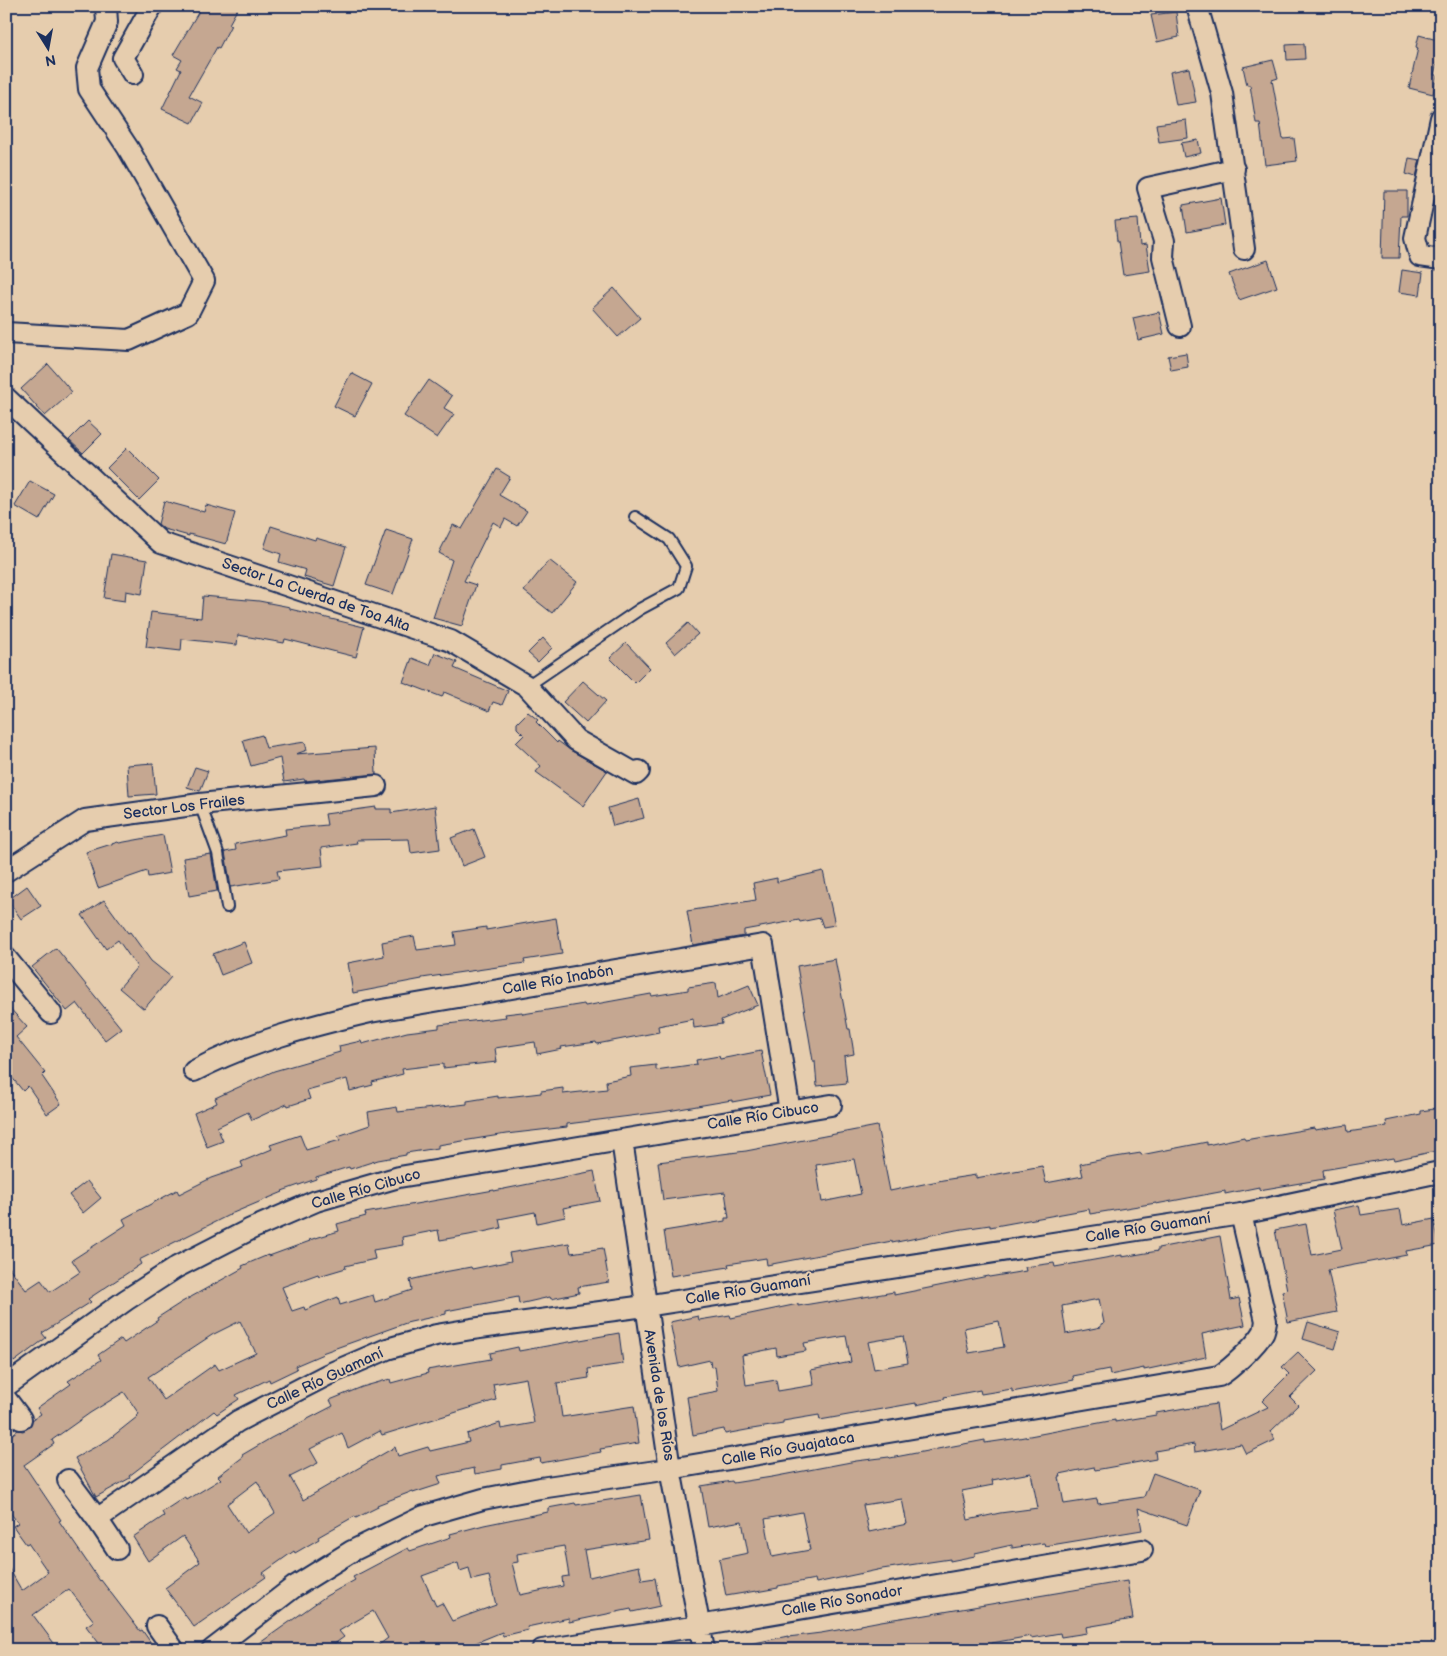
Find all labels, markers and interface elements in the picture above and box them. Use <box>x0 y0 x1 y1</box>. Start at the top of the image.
north arrow <box>22 22 72 72</box>
text: N <box>44 51 57 70</box>
street label: Sector La Cuerda de Toa Alta <box>219 554 413 636</box>
street label: Sector Los Frailes <box>122 790 246 824</box>
street label: Calle Río Inabón <box>501 961 615 999</box>
street label: Calle Río Cibuco <box>706 1098 820 1134</box>
street label: Calle Río Cibuco <box>309 1164 423 1214</box>
street label: Calle Río Guamaní <box>1084 1209 1212 1247</box>
street label: Calle Río Guamaní <box>684 1271 812 1309</box>
street label: Avenida de los Ríos <box>639 1328 679 1463</box>
street label: Calle Río Guamaní <box>264 1343 387 1414</box>
street label: Calle Río Guajataca <box>720 1428 856 1470</box>
street label: Calle Río Sonador <box>780 1581 904 1621</box>

